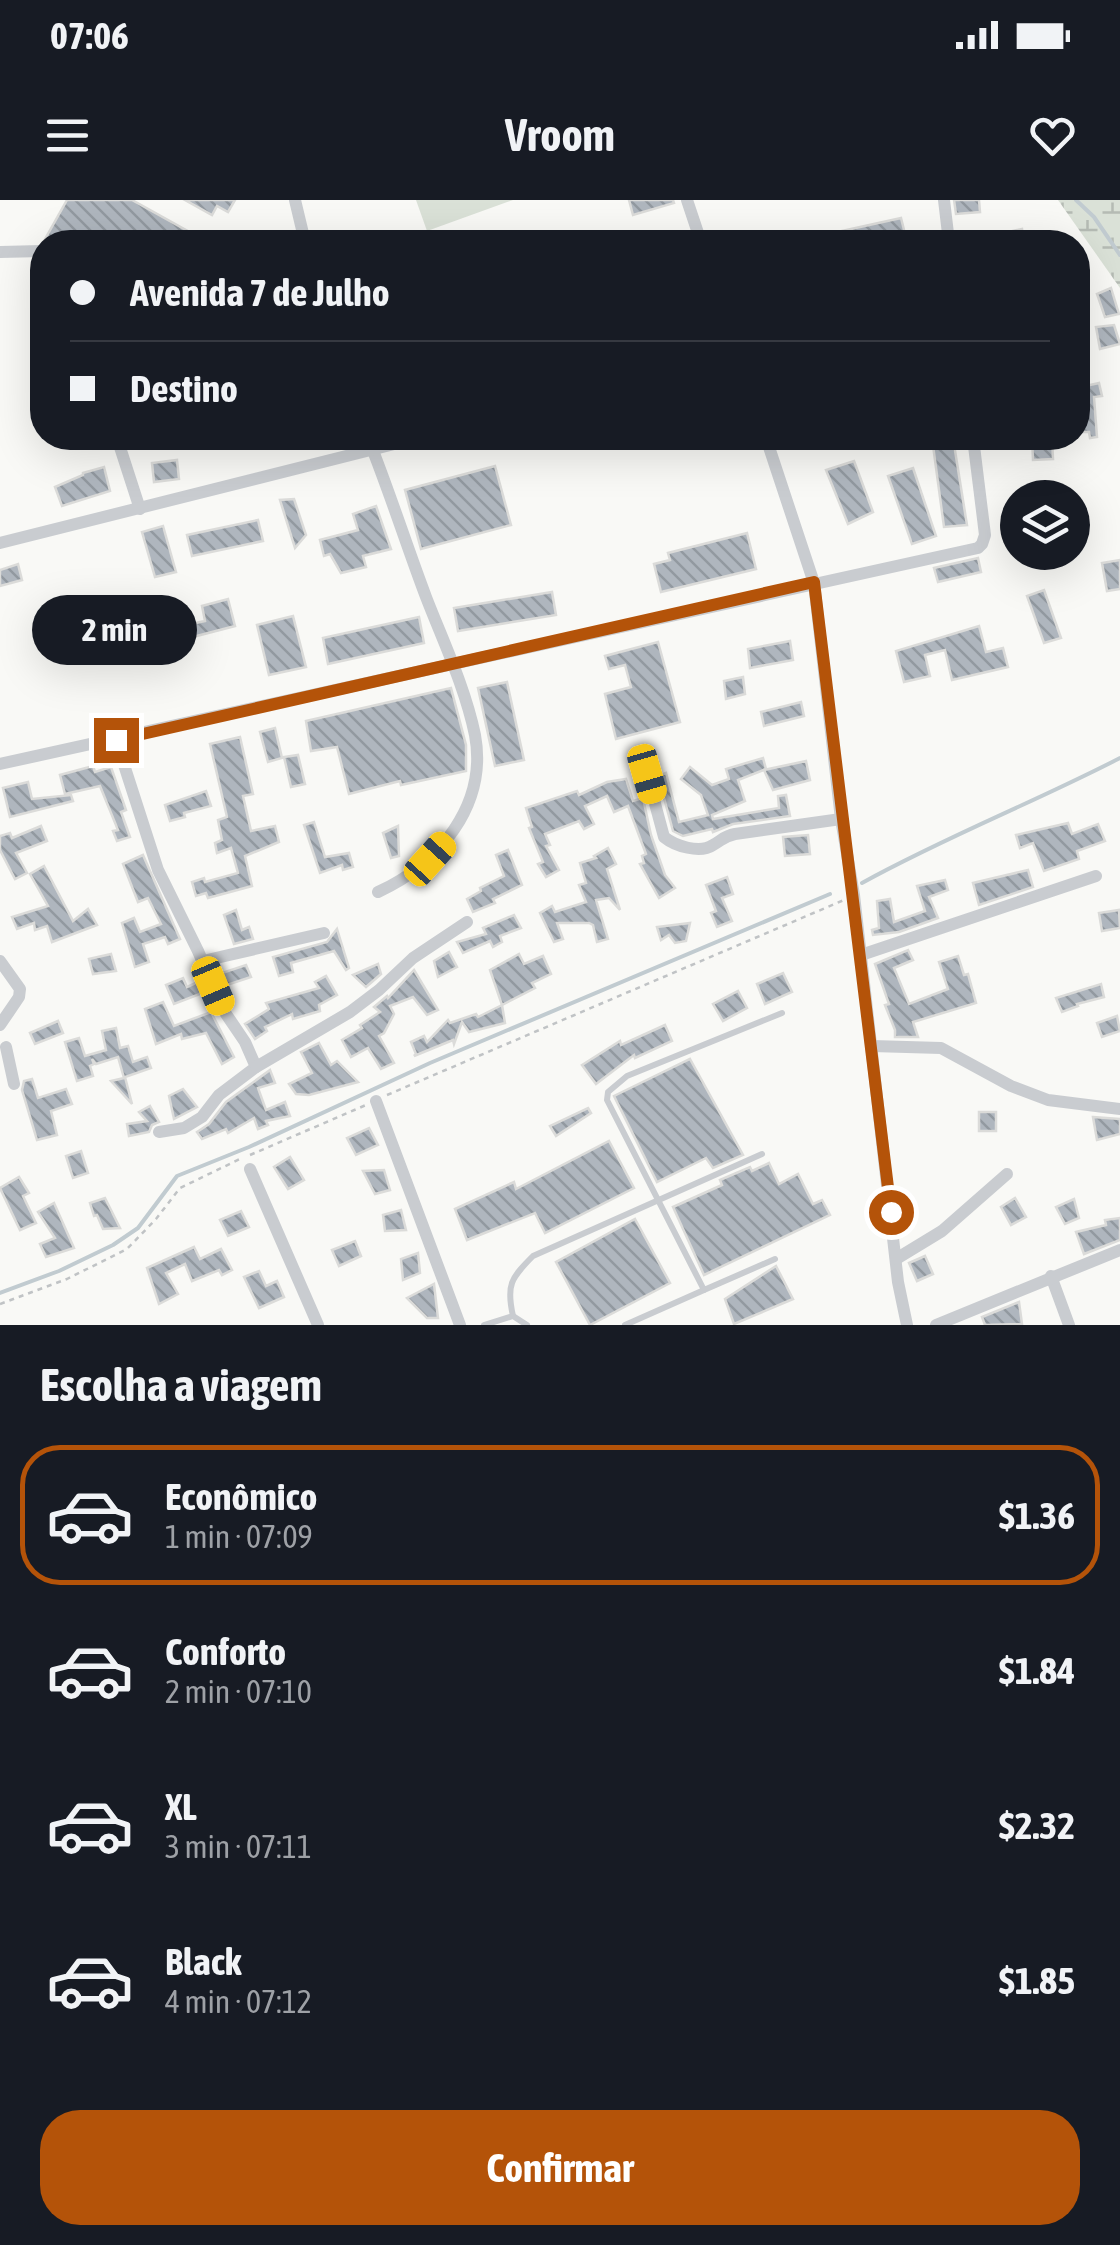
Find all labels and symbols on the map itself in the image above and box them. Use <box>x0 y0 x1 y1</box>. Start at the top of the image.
callout: 2 min <box>34 595 198 665</box>
route end <box>94 718 139 763</box>
car <box>624 741 670 807</box>
car <box>399 827 461 891</box>
car <box>187 953 239 1019</box>
route start <box>869 1190 914 1235</box>

